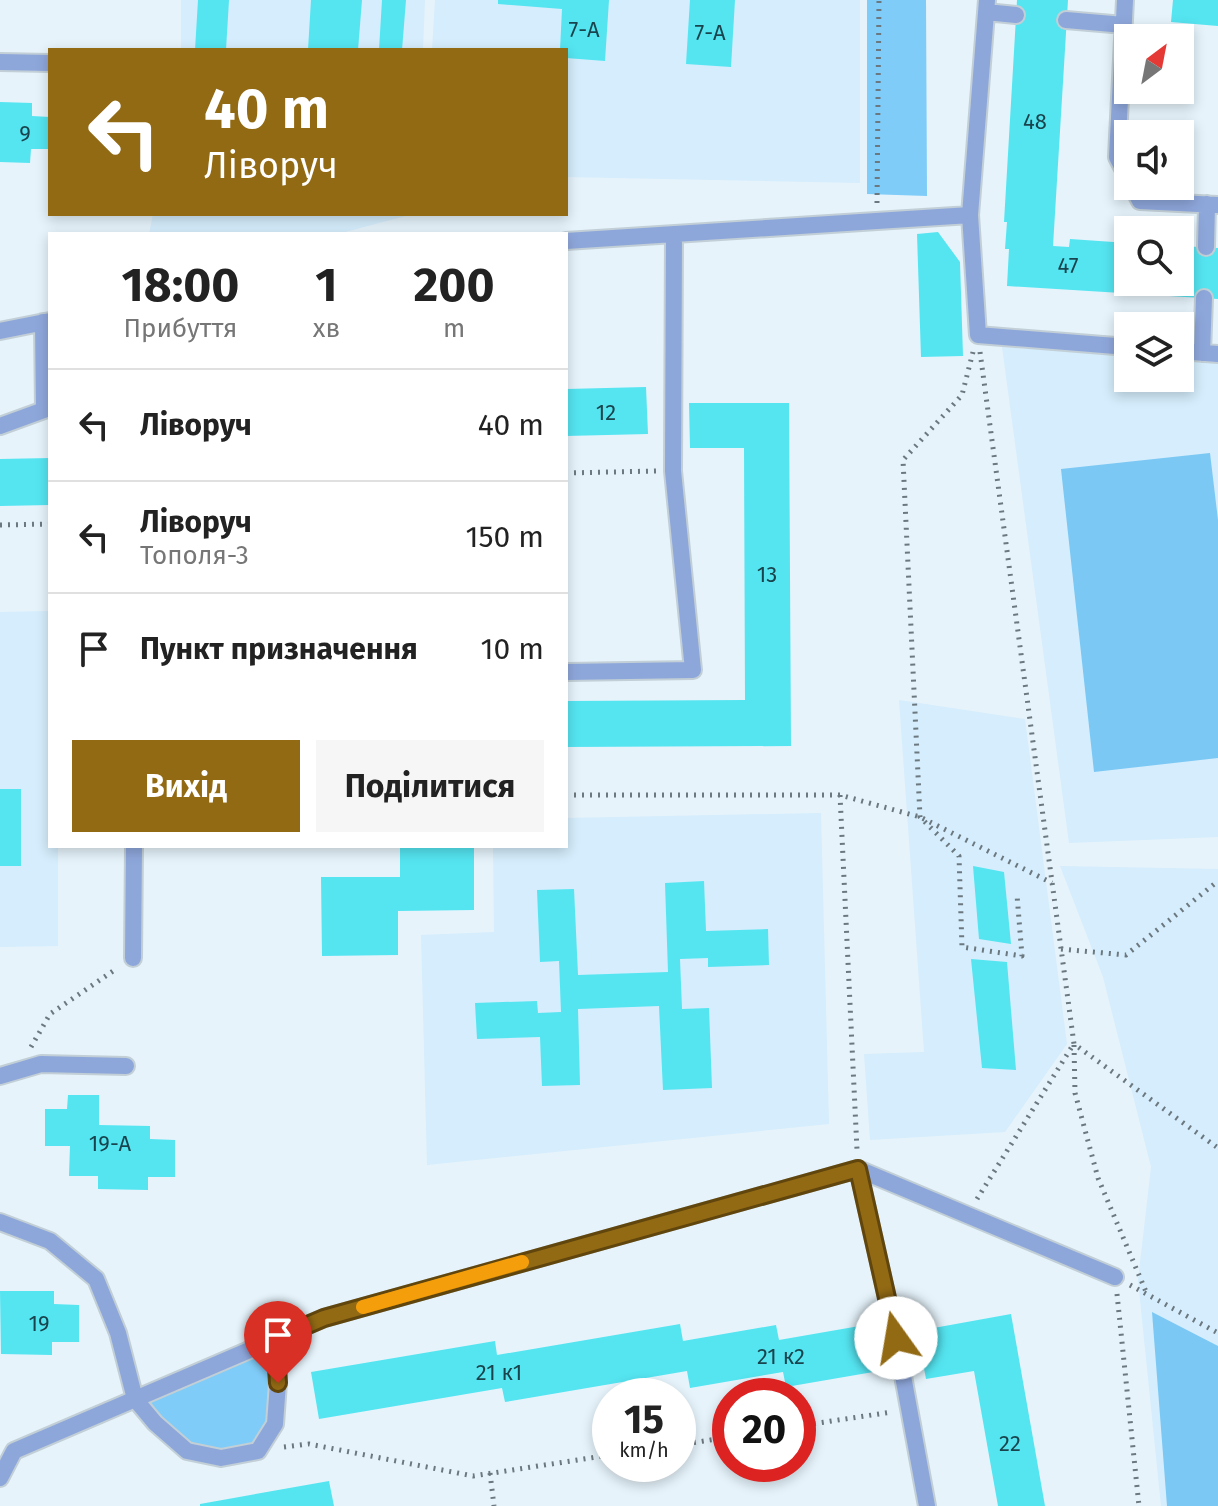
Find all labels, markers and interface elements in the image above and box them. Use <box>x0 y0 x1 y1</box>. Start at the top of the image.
house number: 7-А <box>568 16 600 43</box>
house number: 7-А <box>694 19 726 46</box>
north arrow <box>1114 24 1194 104</box>
map controls <box>1114 24 1194 392</box>
text: 40 m <box>204 76 329 143</box>
icon: left <box>72 80 176 184</box>
house number: 48 <box>1023 108 1047 135</box>
house number: 9 <box>19 120 31 147</box>
button: sound <box>1114 120 1194 200</box>
text: Ліворуч <box>204 144 338 188</box>
button: search <box>1114 216 1194 296</box>
house number: 47 <box>1058 252 1079 279</box>
text: 18:00 <box>121 256 239 314</box>
text: 1 <box>315 256 338 314</box>
text: 200 <box>414 256 495 314</box>
button: layers <box>1114 312 1194 392</box>
text: Прибуття <box>123 313 237 344</box>
text: хв <box>313 313 340 344</box>
text: m <box>443 313 465 344</box>
house number: 12 <box>596 399 616 426</box>
icon: left <box>72 403 116 447</box>
text: Ліворуч <box>140 407 252 443</box>
text: 40 m <box>478 407 544 443</box>
text: Ліворуч <box>140 504 252 540</box>
icon: left <box>72 515 116 559</box>
text: 150 m <box>466 519 544 555</box>
text: Тополя-3 <box>140 540 249 571</box>
house number: 13 <box>757 561 777 588</box>
icon: arrive <box>72 627 116 671</box>
text: Пункт призначення <box>140 631 418 667</box>
text: 10 m <box>481 631 544 667</box>
button: Вихід <box>72 740 300 832</box>
button: Поділитися <box>316 740 544 832</box>
house number: 19-А <box>89 1130 132 1157</box>
position arrow <box>854 1296 938 1380</box>
pin <box>244 1301 312 1383</box>
house number: 19 <box>28 1310 50 1337</box>
icon: arrive <box>256 1313 300 1357</box>
house number: 21 к2 <box>757 1343 805 1370</box>
house number: 21 к1 <box>476 1359 522 1386</box>
speed limit sign: 20 <box>712 1378 816 1482</box>
text: 15 <box>624 1396 664 1444</box>
house number: 22 <box>999 1430 1021 1457</box>
text: km/h <box>619 1438 669 1462</box>

